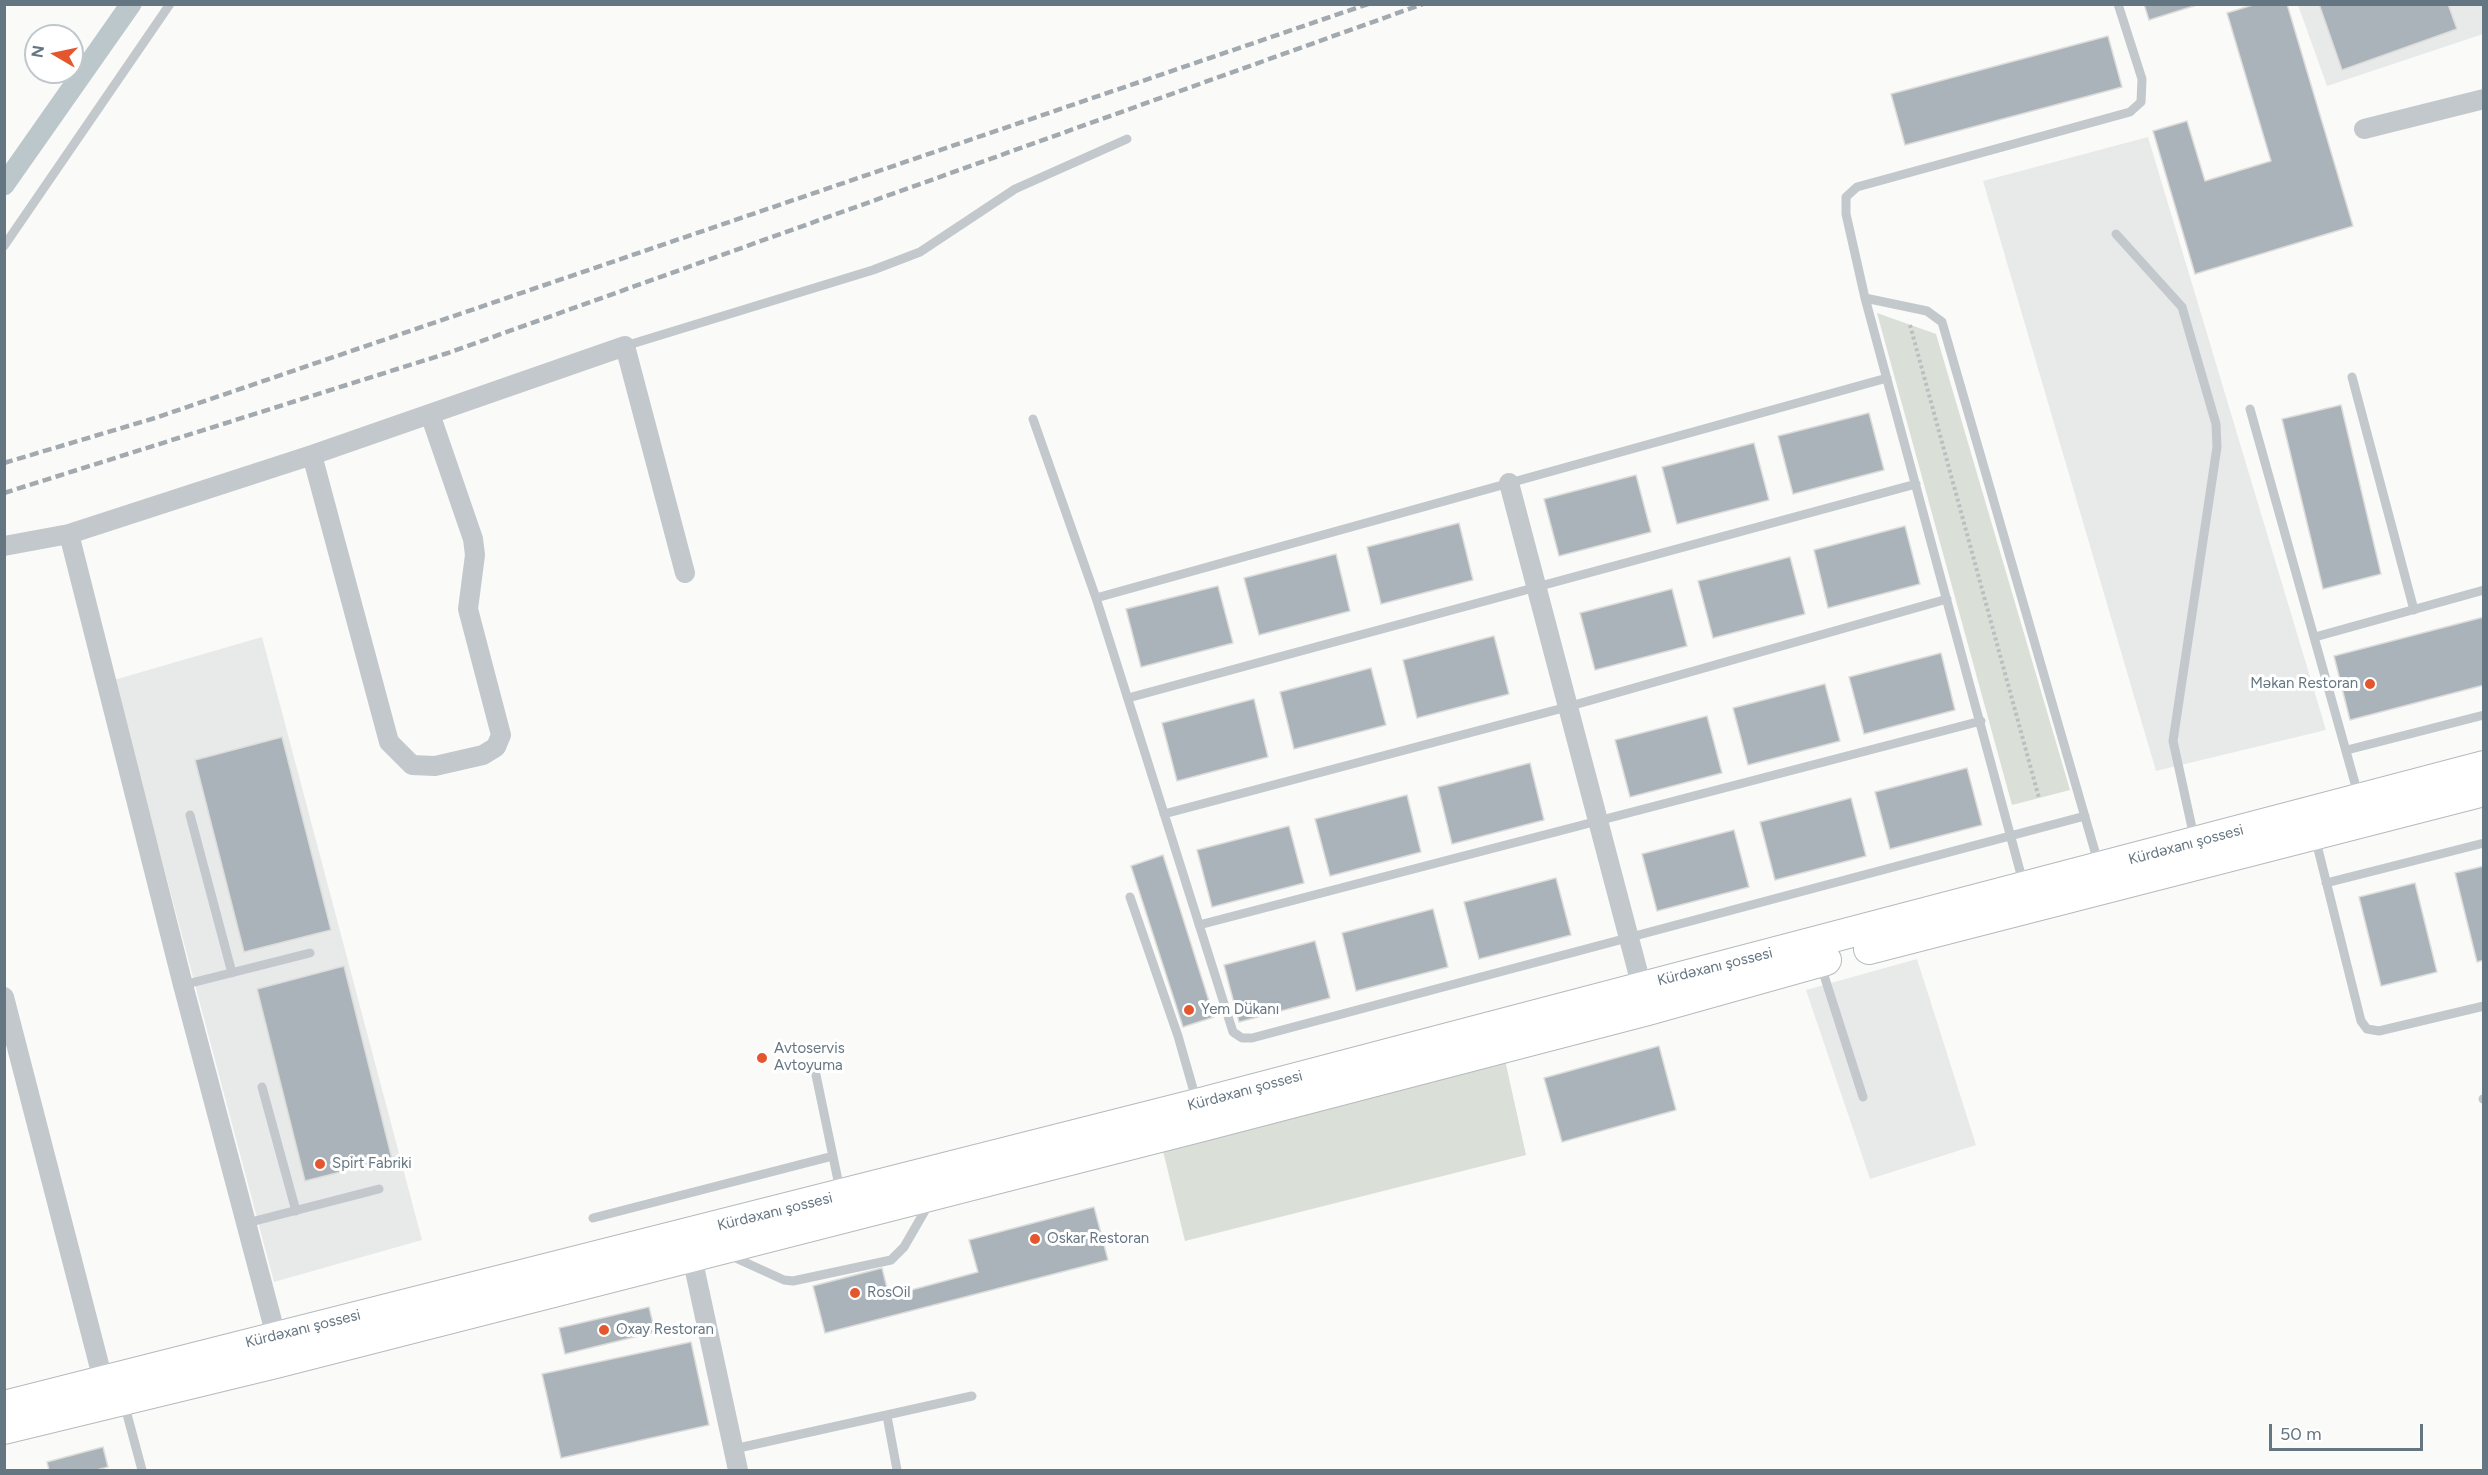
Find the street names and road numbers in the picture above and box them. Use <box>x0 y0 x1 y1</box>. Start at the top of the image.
street label: Kürdəxanı şossesi <box>2127 821 2245 869</box>
street label: Kürdəxanı şossesi <box>1655 944 1775 990</box>
street label: Kürdəxanı şossesi <box>1186 1067 1304 1115</box>
street label: Kürdəxanı şossesi <box>715 1189 835 1235</box>
street label: Kürdəxanı şossesi <box>243 1306 363 1352</box>

